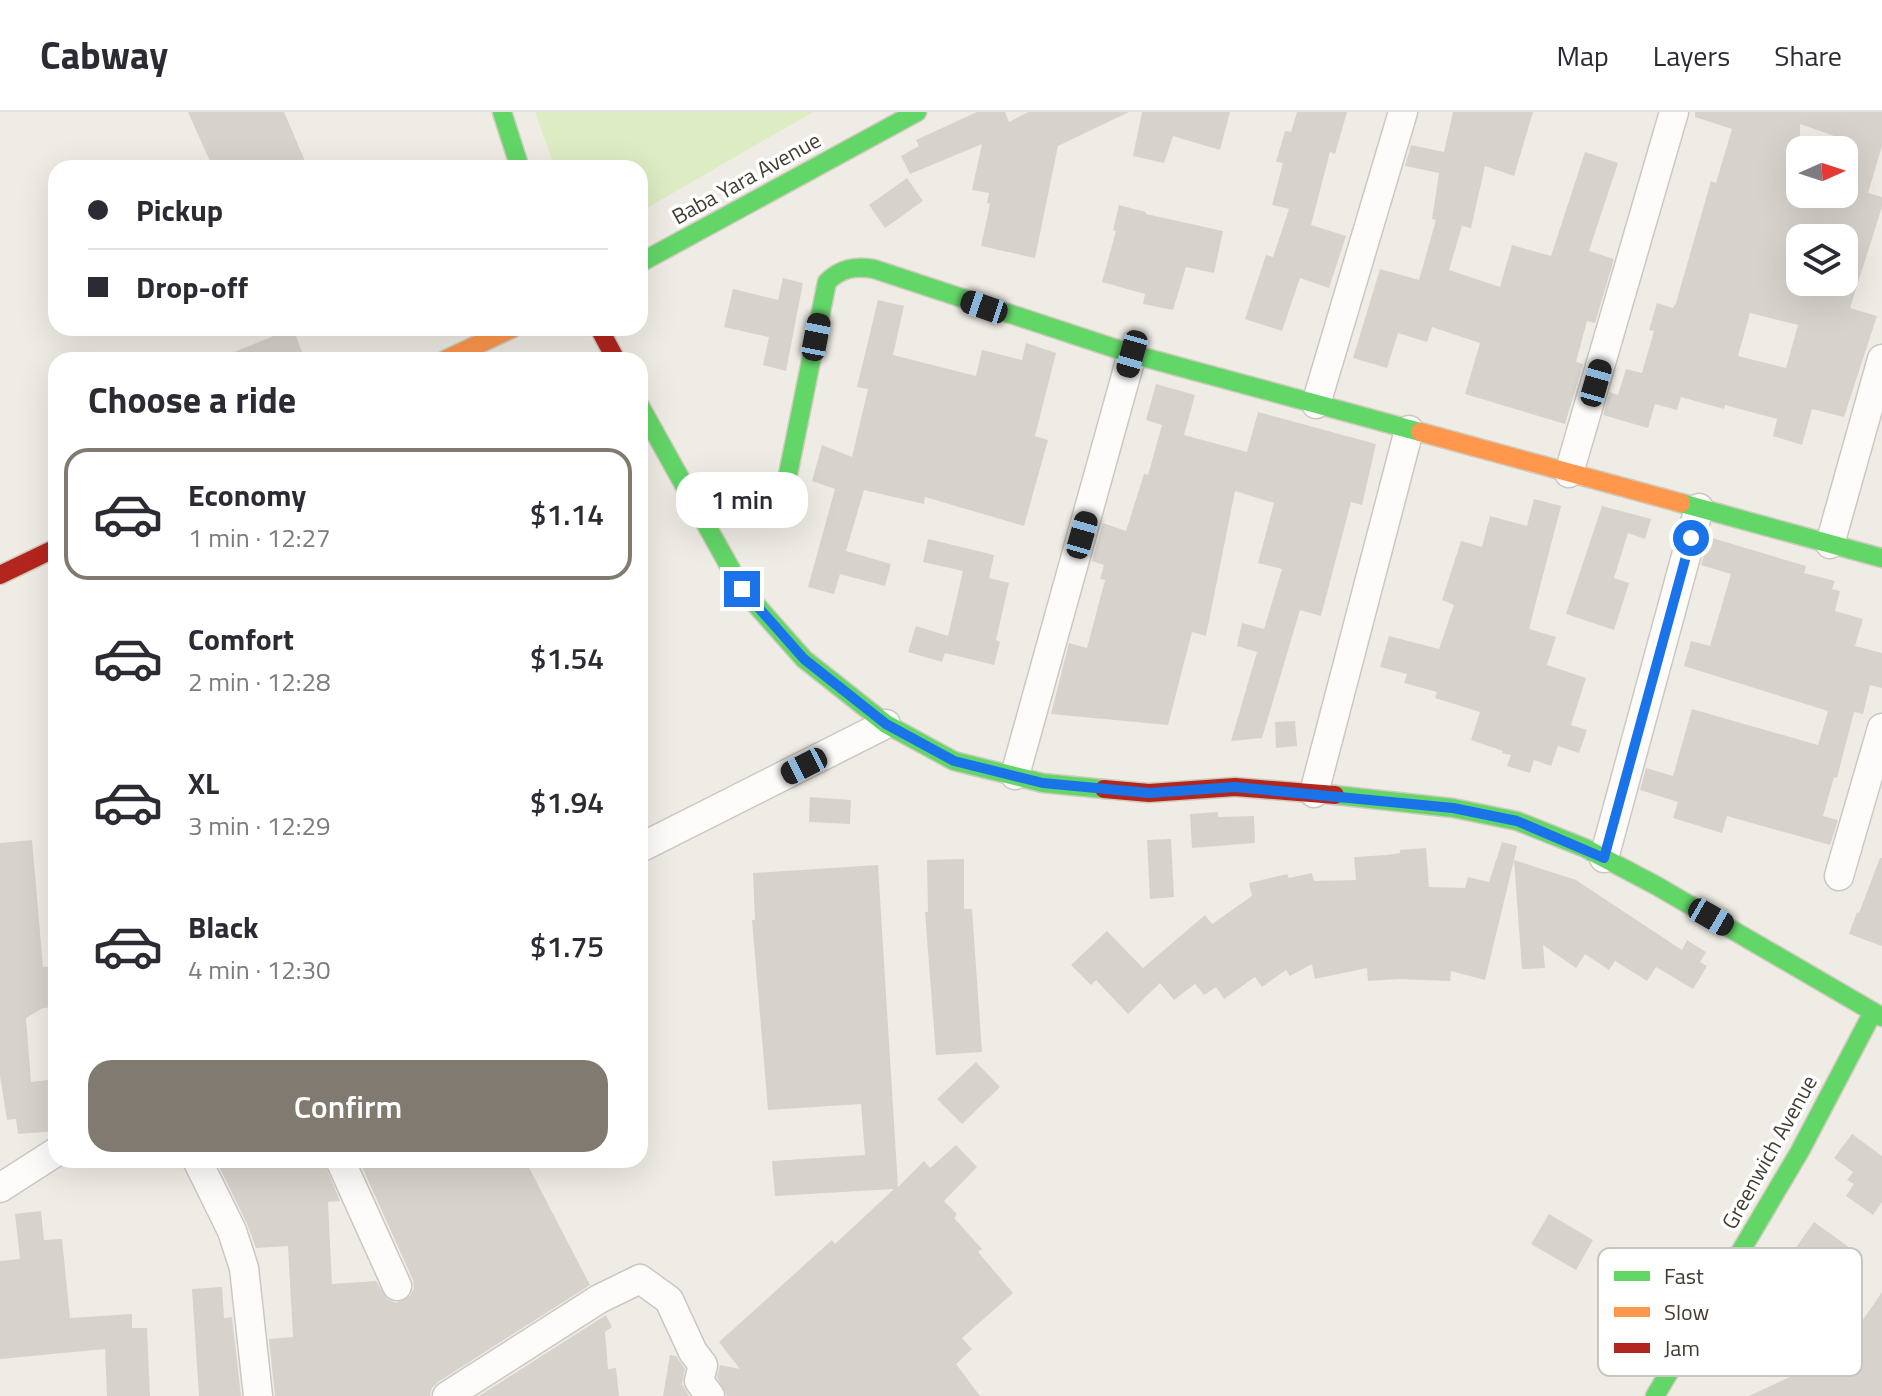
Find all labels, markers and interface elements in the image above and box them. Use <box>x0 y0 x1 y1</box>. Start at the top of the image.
text: Cabway <box>40 26 168 84</box>
text: Map <box>1556 34 1609 77</box>
text: Layers <box>1653 34 1730 77</box>
text: Share <box>1774 34 1842 77</box>
street label: Baba Yara Avenue <box>665 123 827 233</box>
north arrow <box>1786 136 1858 208</box>
map controls <box>1786 136 1858 296</box>
text: Pickup <box>136 187 223 233</box>
button: layers <box>1786 224 1858 296</box>
text: Drop-off <box>136 264 248 310</box>
car <box>957 288 1011 326</box>
car <box>800 311 832 363</box>
car <box>1114 328 1150 380</box>
car <box>1578 357 1614 409</box>
text: Choose a ride <box>88 372 296 427</box>
text: Economy <box>188 472 306 518</box>
callout: 1 min <box>676 473 808 529</box>
icon: car <box>92 478 164 550</box>
text: 1 min <box>711 480 773 519</box>
text: $1.14 <box>530 491 604 537</box>
car <box>1064 509 1100 561</box>
text: 1 min · 12:27 <box>188 518 331 557</box>
route start <box>1673 520 1709 556</box>
route end <box>724 571 760 607</box>
text: Comfort <box>188 616 294 662</box>
icon: car <box>92 622 164 694</box>
text: $1.54 <box>530 635 604 681</box>
text: 2 min · 12:28 <box>188 662 331 701</box>
car <box>777 744 831 788</box>
text: XL <box>188 760 219 806</box>
icon: car <box>92 766 164 838</box>
text: $1.94 <box>530 779 604 825</box>
text: 3 min · 12:29 <box>188 806 331 845</box>
car <box>1684 895 1738 939</box>
text: Black <box>188 904 259 950</box>
icon: car <box>92 910 164 982</box>
text: $1.75 <box>530 923 604 969</box>
text: 4 min · 12:30 <box>188 950 331 989</box>
button: Confirm <box>88 1060 608 1152</box>
street label: Greenwich Avenue <box>1713 1069 1825 1235</box>
legend <box>1598 1248 1862 1376</box>
text: Fast <box>1664 1259 1704 1293</box>
text: Slow <box>1664 1295 1710 1329</box>
text: Jam <box>1664 1331 1700 1365</box>

